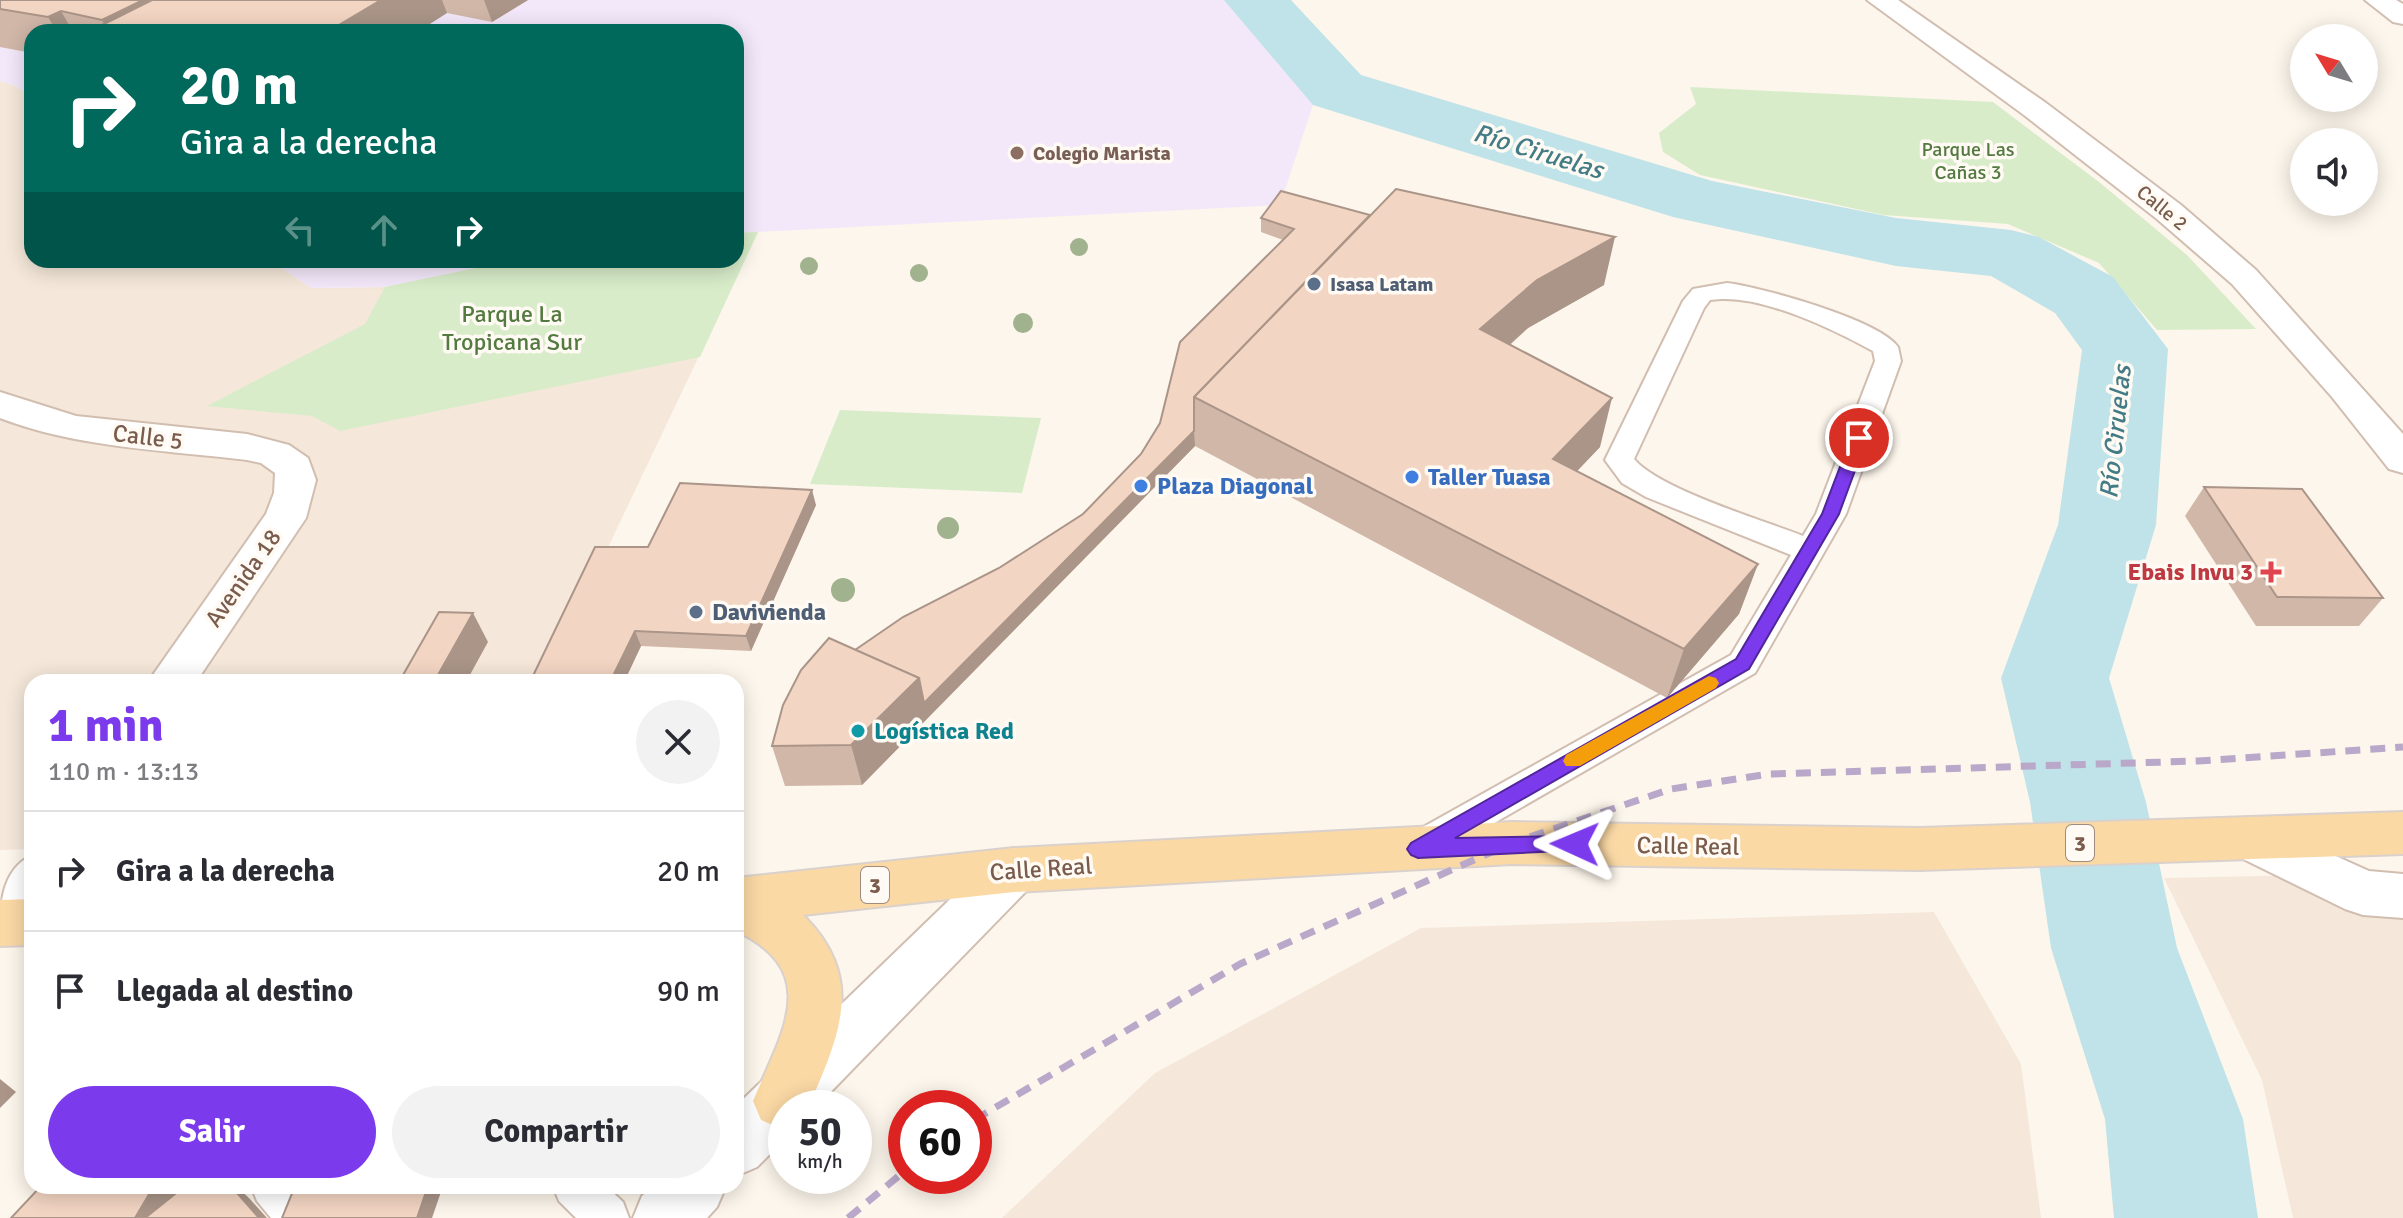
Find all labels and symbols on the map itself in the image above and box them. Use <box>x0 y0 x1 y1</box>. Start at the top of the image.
north arrow <box>2290 24 2378 112</box>
water label: Río Ciruelas <box>1469 117 1609 188</box>
park label: Parque Las Cañas 3 <box>1921 137 2015 185</box>
place label: Colegio Marista <box>1033 141 1171 166</box>
marker: Colegio Marista <box>1008 144 1026 162</box>
street label: Calle 2 <box>2131 180 2193 236</box>
place label: Isasa Latam <box>1330 272 1433 297</box>
marker: Isasa Latam <box>1305 275 1323 293</box>
park label: Parque La Tropicana Sur <box>442 299 582 357</box>
water label: Río Ciruelas <box>2093 361 2139 500</box>
pin <box>1825 404 1893 472</box>
street label: Calle 5 <box>111 418 185 456</box>
place label: Taller Tuasa <box>1428 462 1551 492</box>
marker: Taller Tuasa <box>1403 468 1421 486</box>
place label: Plaza Diagonal <box>1157 471 1314 501</box>
marker: Plaza Diagonal <box>1132 477 1150 495</box>
street label: Avenida 18 <box>198 523 288 633</box>
place label: Ebais Invu 3 <box>2128 557 2253 587</box>
marker: Ebais Invu 3 <box>2260 561 2282 583</box>
place label: Davivienda <box>712 597 826 627</box>
marker: Davivienda <box>687 603 705 621</box>
place label: Logística Red <box>874 716 1014 746</box>
marker: Logística Red <box>849 722 867 740</box>
position arrow <box>1533 802 1617 886</box>
road number: 3 <box>2066 825 2094 861</box>
street label: Calle Real <box>1636 830 1740 862</box>
street label: Calle Real <box>989 850 1093 888</box>
road number: 3 <box>861 867 889 903</box>
speed limit sign: 60 <box>888 1090 992 1194</box>

